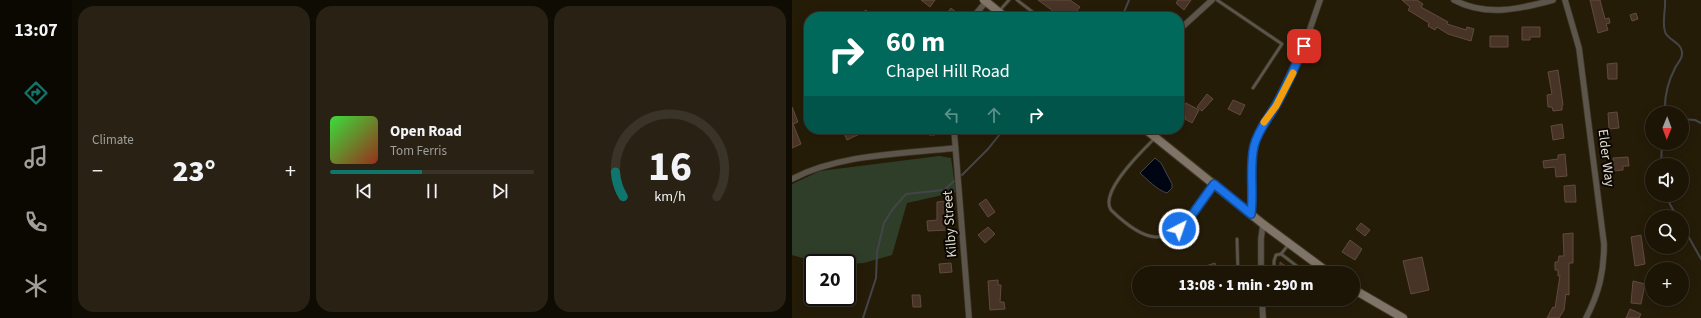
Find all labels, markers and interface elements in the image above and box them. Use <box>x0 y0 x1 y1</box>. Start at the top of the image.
text: 13:07 <box>14 18 58 43</box>
text: 60 m <box>886 22 945 62</box>
icon: right <box>820 28 872 80</box>
pin <box>1287 29 1321 63</box>
icon: arrive <box>1293 35 1315 57</box>
text: Chapel Hill Road <box>886 59 1010 84</box>
icon: directions <box>22 79 50 107</box>
icon: left <box>941 104 963 126</box>
icon: ahead <box>983 104 1005 126</box>
icon: right <box>1025 104 1047 126</box>
north arrow <box>1645 106 1689 150</box>
map controls <box>1645 106 1689 306</box>
text: Open Road <box>390 121 462 142</box>
street label: Elder Way <box>1593 128 1619 188</box>
text: Climate <box>92 131 134 149</box>
text: 16 <box>648 137 692 197</box>
text: Tom Ferris <box>390 142 447 160</box>
icon: music <box>22 143 50 171</box>
text: 23° <box>172 150 216 193</box>
text: − <box>92 155 103 187</box>
text: + <box>285 155 296 187</box>
button: sound <box>1645 158 1689 202</box>
icon: previous <box>353 180 375 202</box>
icon: pause <box>421 180 443 202</box>
icon: next <box>489 180 511 202</box>
text: km/h <box>654 186 686 207</box>
street label: Kilby Street <box>938 190 962 258</box>
icon: phone <box>22 208 50 236</box>
position arrow <box>1158 208 1200 250</box>
button: search <box>1645 210 1689 254</box>
speed limit sign: 20 <box>804 254 856 306</box>
button: + <box>1645 262 1689 306</box>
icon: climate <box>22 272 50 300</box>
text: 13:08 · 1 min · 290 m <box>1179 275 1313 296</box>

